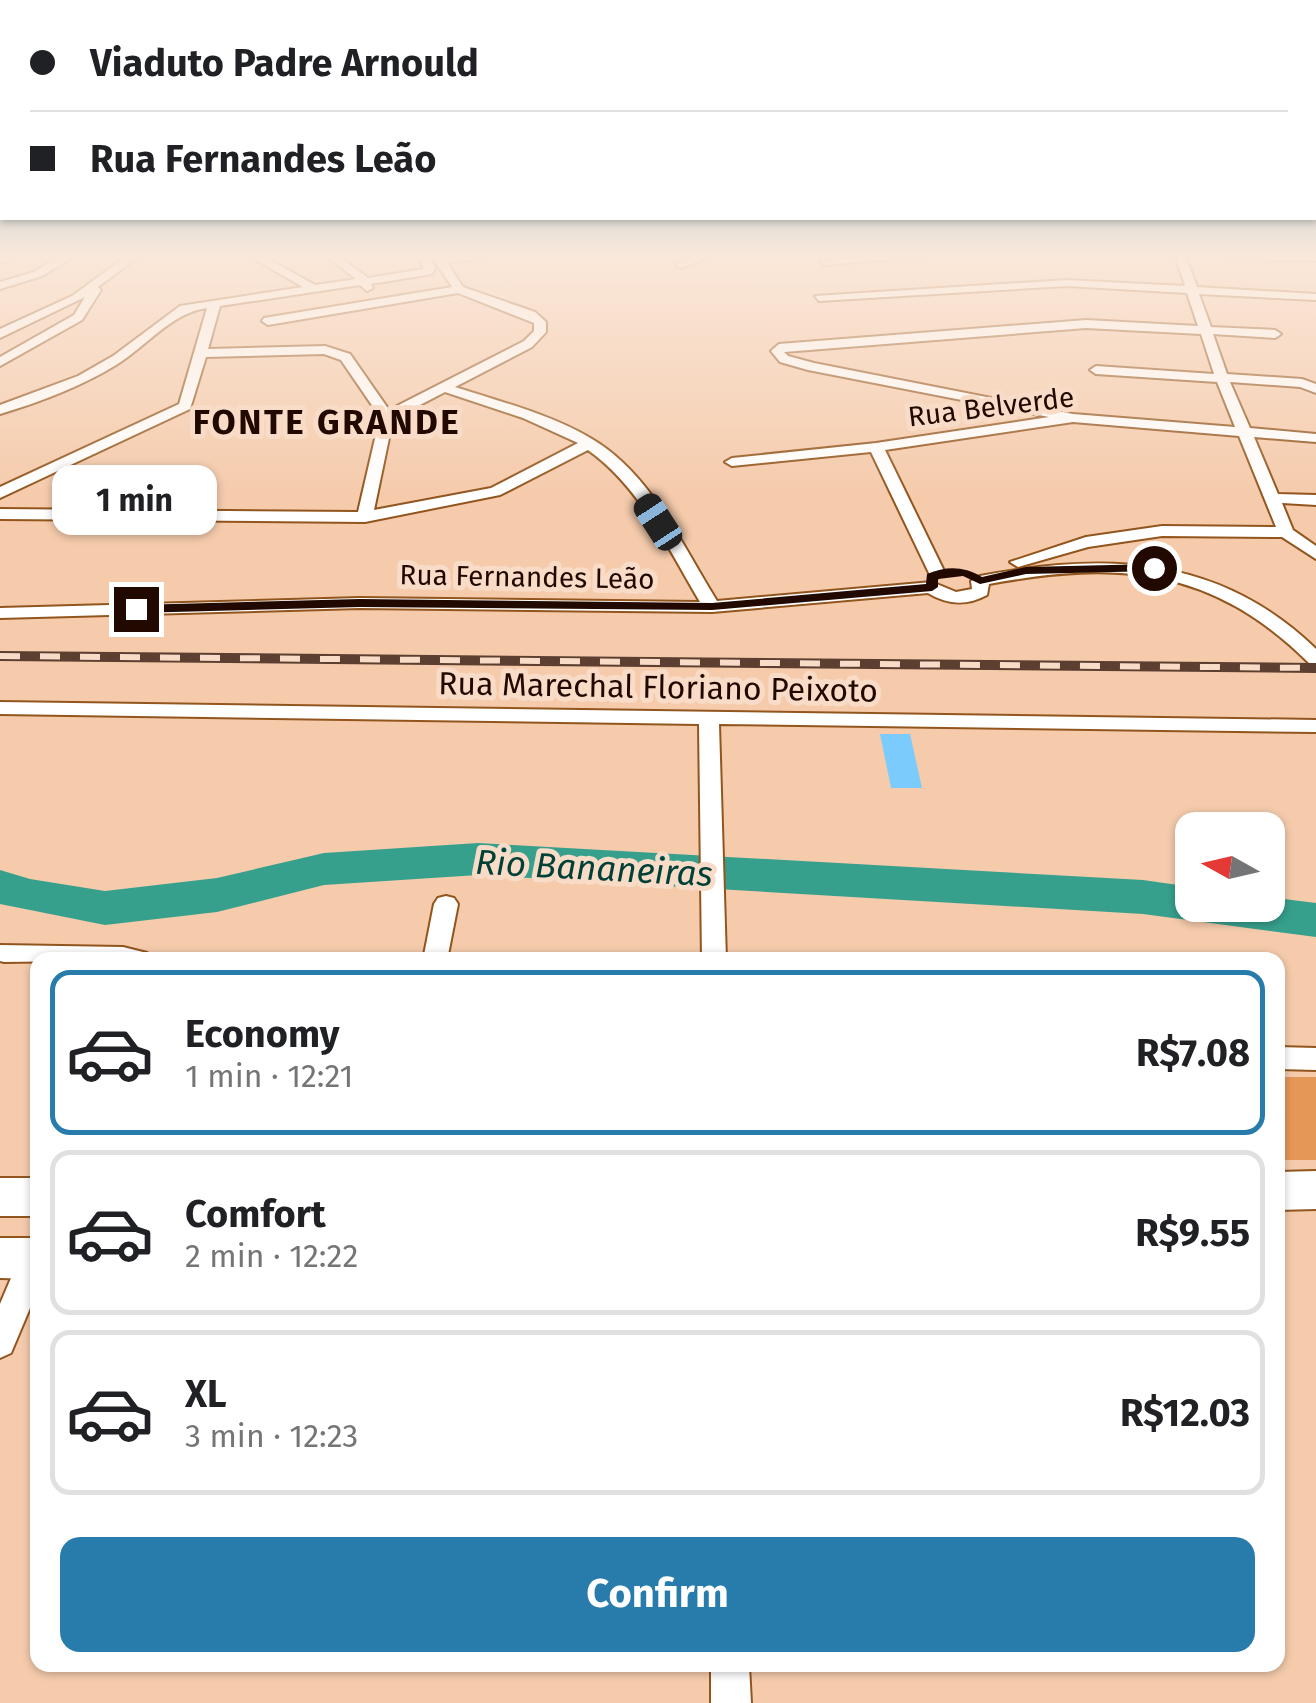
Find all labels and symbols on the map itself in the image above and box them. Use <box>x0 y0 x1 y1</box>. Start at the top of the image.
street label: Rua Belverde <box>906 380 1076 434</box>
district label: FONTE GRANDE <box>193 401 461 443</box>
callout: 1 min <box>54 464 218 534</box>
car <box>629 489 687 555</box>
route start <box>1132 546 1177 591</box>
street label: Rua Fernandes Leão <box>399 558 655 596</box>
route end <box>114 587 159 632</box>
street label: Rua Marechal Floriano Peixoto <box>438 664 878 710</box>
north arrow <box>1175 812 1285 922</box>
water label: Rio Bananeiras <box>474 841 714 895</box>

